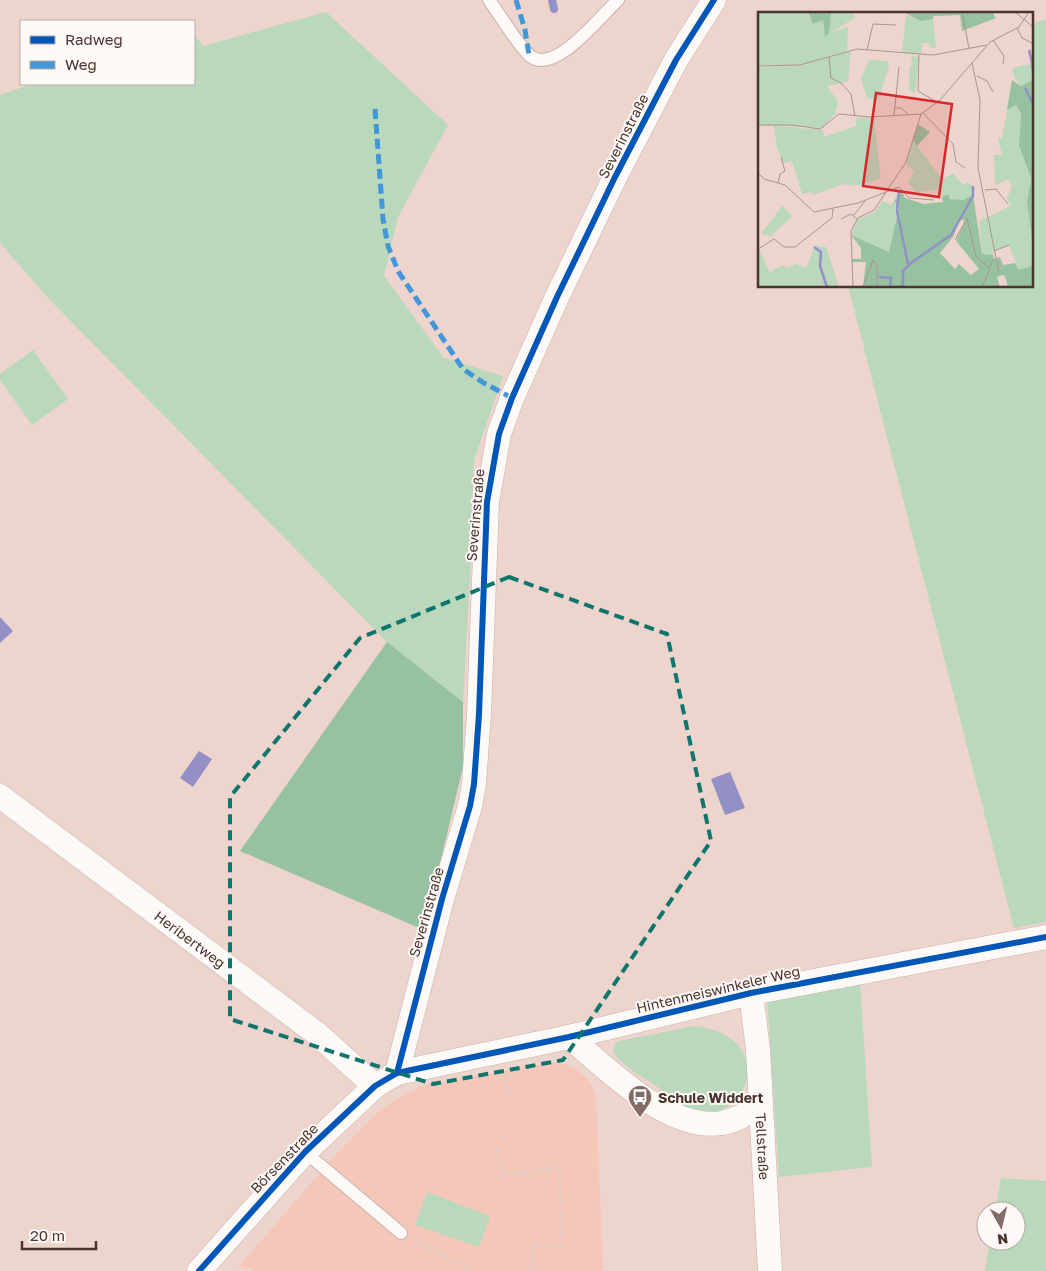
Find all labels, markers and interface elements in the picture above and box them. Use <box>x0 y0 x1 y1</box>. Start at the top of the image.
inset map <box>758 12 1034 288</box>
legend <box>20 20 195 85</box>
text: Radweg <box>65 30 123 48</box>
text: Weg <box>65 55 97 73</box>
street label: Severinstraße <box>594 91 652 181</box>
street label: Severinstraße <box>462 468 488 562</box>
street label: Severinstraße <box>405 865 447 959</box>
street label: Heribertweg <box>152 907 229 971</box>
street label: Hintenmeiswinkeler Weg <box>635 962 801 1016</box>
bus stop icon: Schule Widdert <box>627 1084 653 1118</box>
place label: Schule Widdert <box>658 1089 764 1106</box>
street label: Tellstraße <box>753 1112 774 1180</box>
street label: Börsenstraße <box>247 1120 321 1196</box>
north arrow <box>976 1201 1026 1251</box>
scale bar <box>22 1218 96 1250</box>
text: 20 m <box>30 1226 65 1244</box>
text: N <box>996 1230 1009 1249</box>

